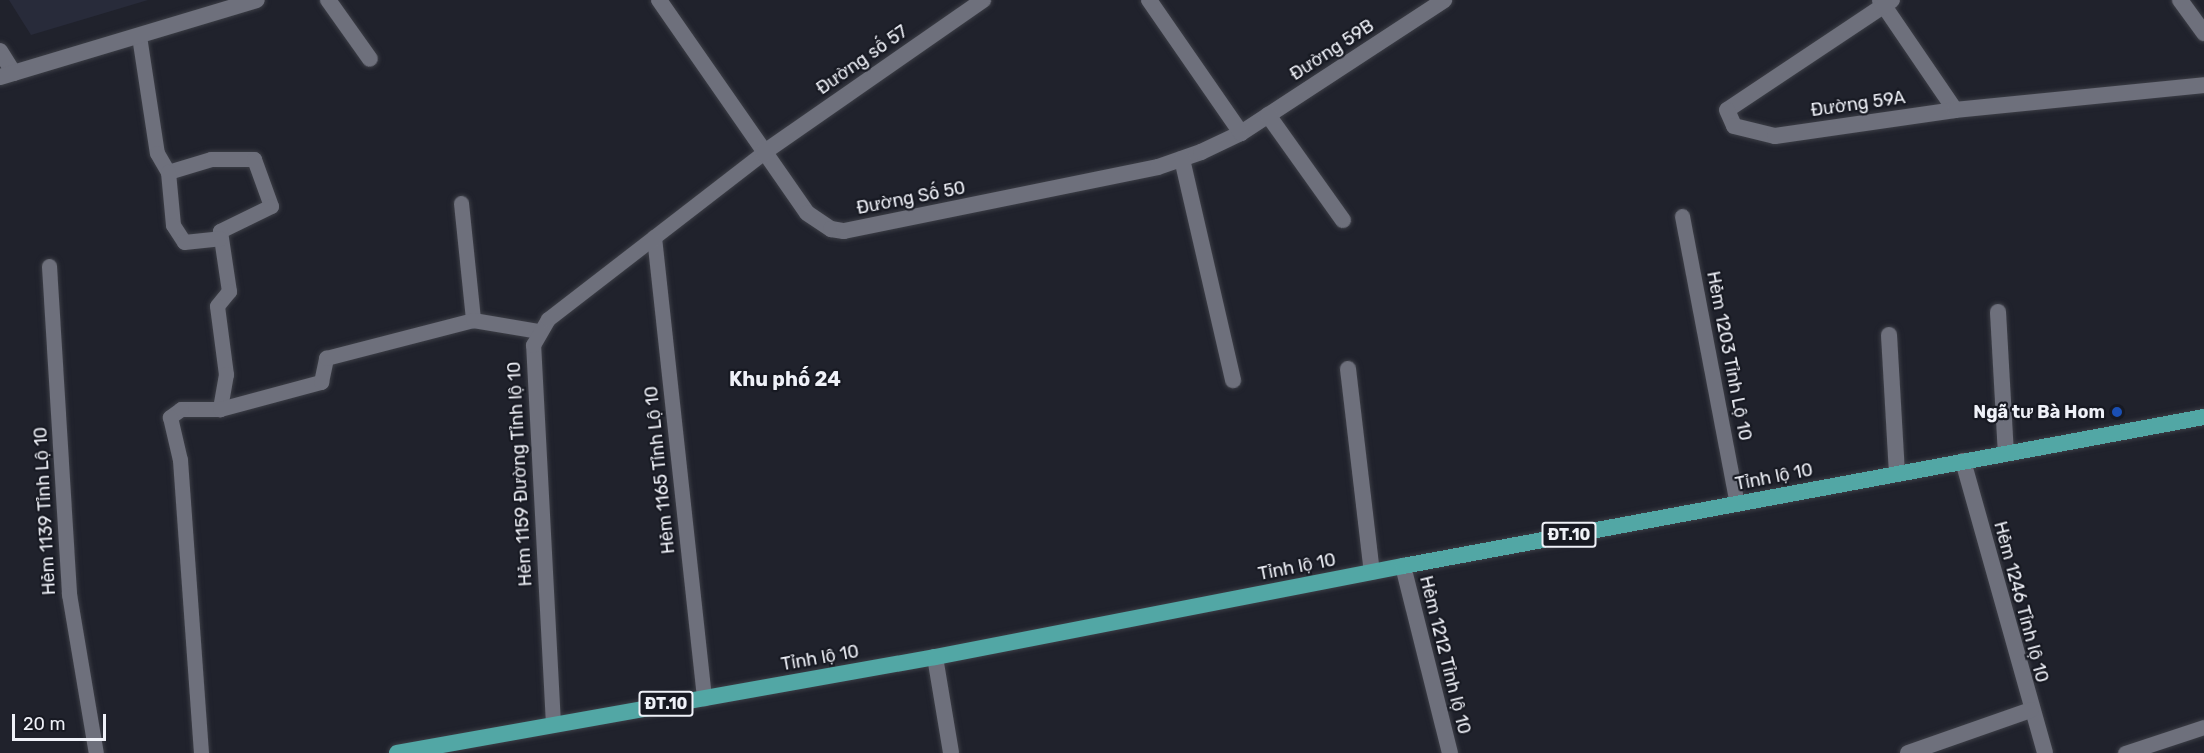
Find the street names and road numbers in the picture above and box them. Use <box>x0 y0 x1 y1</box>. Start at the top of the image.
street label: Đường 59B <box>1286 15 1378 85</box>
street label: Đường số 57 <box>812 21 912 99</box>
street label: Đường 59A <box>1809 87 1907 121</box>
street label: Đường Số 50 <box>855 177 967 219</box>
street label: Hẻm 1203 Tỉnh Lộ 10 <box>1702 269 1756 443</box>
street label: Hẻm 1159 Đường Tỉnh lộ 10 <box>503 361 537 587</box>
street label: Hẻm 1165 Tỉnh Lộ 10 <box>640 385 680 555</box>
street label: Hẻm 1139 Tỉnh Lộ 10 <box>30 426 60 596</box>
street label: Tỉnh lộ 10 <box>1733 459 1815 495</box>
street label: Hẻm 1246 Tỉnh lộ 10 <box>1989 519 2053 685</box>
road number: ĐT.10 <box>1540 522 1598 548</box>
street label: Tỉnh lộ 10 <box>1256 549 1338 585</box>
street label: Hẻm 1212 Tỉnh lộ 10 <box>1415 573 1475 737</box>
street label: Tỉnh lộ 10 <box>779 641 861 675</box>
road number: ĐT.10 <box>638 691 694 717</box>

